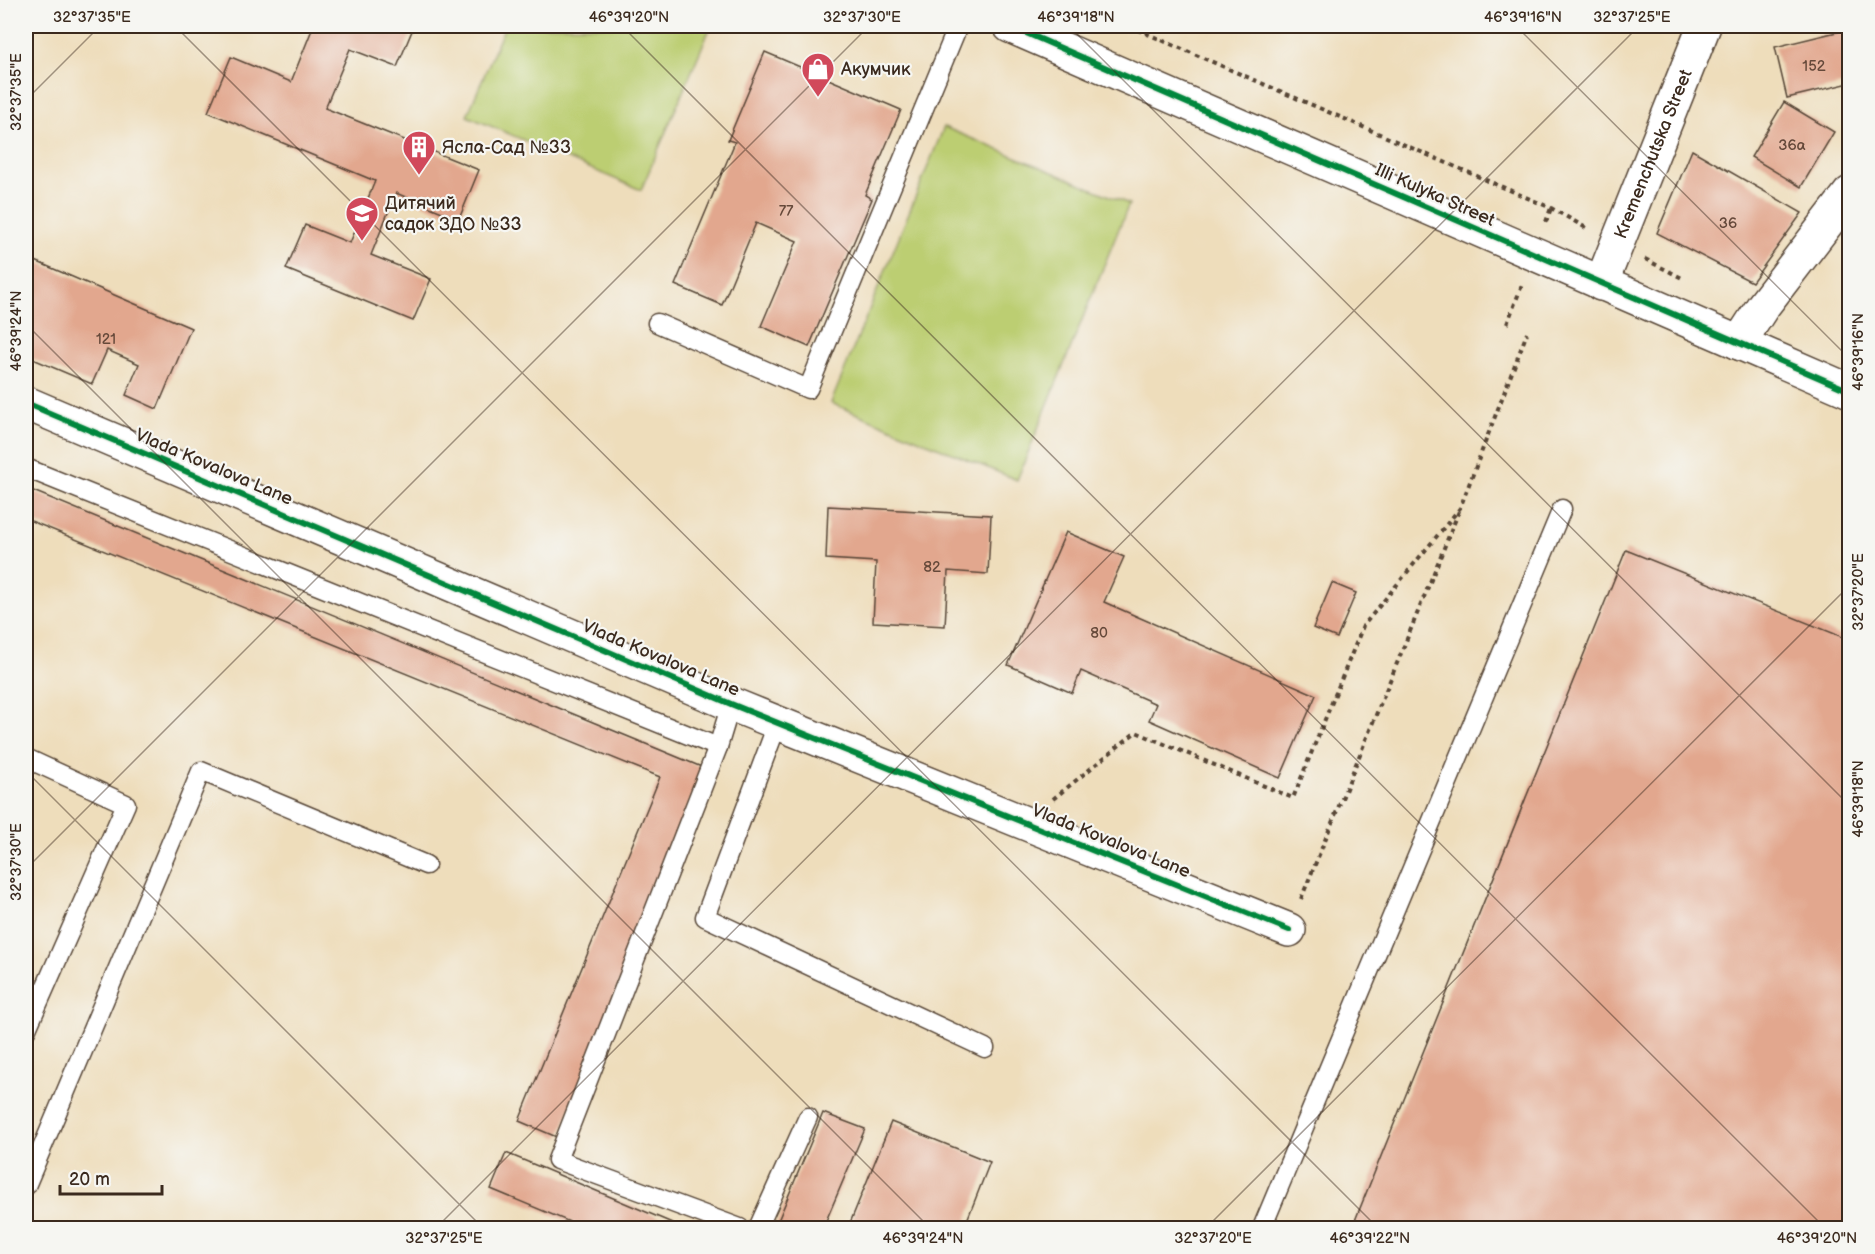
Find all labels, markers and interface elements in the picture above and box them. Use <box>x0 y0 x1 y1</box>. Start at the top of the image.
text: 32°37'35"E <box>53 8 131 27</box>
text: 46°39'20"N <box>589 8 669 27</box>
text: 32°37'30"E <box>823 8 901 27</box>
text: 46°39'18"N <box>1037 8 1115 27</box>
text: 46°39'16"N <box>1484 8 1562 27</box>
text: 32°37'25"E <box>1593 8 1671 27</box>
shop icon: Акумчик <box>800 51 836 98</box>
text: 32°37'35"E <box>7 53 26 131</box>
house number: 152 <box>1802 57 1826 76</box>
place label: Акумчик <box>840 59 911 80</box>
street label: Kremenchutska Street <box>1610 66 1696 242</box>
building icon: Ясла-Сад №33 <box>401 129 437 176</box>
house number: 36а <box>1778 136 1806 155</box>
place label: Ясла-Сад №33 <box>442 137 571 158</box>
street label: Illi Kulyka Street <box>1372 159 1498 231</box>
place label: Дитячий садок ЗДО №33 <box>385 193 522 235</box>
school or university icon: Дитячий садок ЗДО №33 <box>344 195 380 242</box>
house number: 77 <box>779 202 794 221</box>
house number: 36 <box>1719 214 1737 233</box>
text: 46°39'24"N <box>7 291 26 371</box>
text: 46°39'16"N <box>1849 313 1868 391</box>
house number: 121 <box>96 330 116 349</box>
street label: Vlada Kovalova Lane <box>132 424 296 510</box>
text: 32°37'20"E <box>1849 553 1868 631</box>
house number: 82 <box>923 558 941 577</box>
street label: Vlada Kovalova Lane <box>579 615 743 701</box>
house number: 80 <box>1090 624 1108 643</box>
text: 46°39'18"N <box>1849 760 1868 838</box>
street label: Vlada Kovalova Lane <box>1029 800 1194 883</box>
text: 32°37'30"E <box>7 823 26 901</box>
scale bar <box>60 1158 162 1196</box>
text: 20 m <box>69 1169 110 1190</box>
text: 32°37'25"E <box>405 1229 483 1248</box>
text: 46°39'24"N <box>883 1229 963 1248</box>
text: 32°37'20"E <box>1174 1229 1252 1248</box>
text: 46°39'22"N <box>1330 1229 1410 1248</box>
text: 46°39'20"N <box>1777 1229 1857 1248</box>

